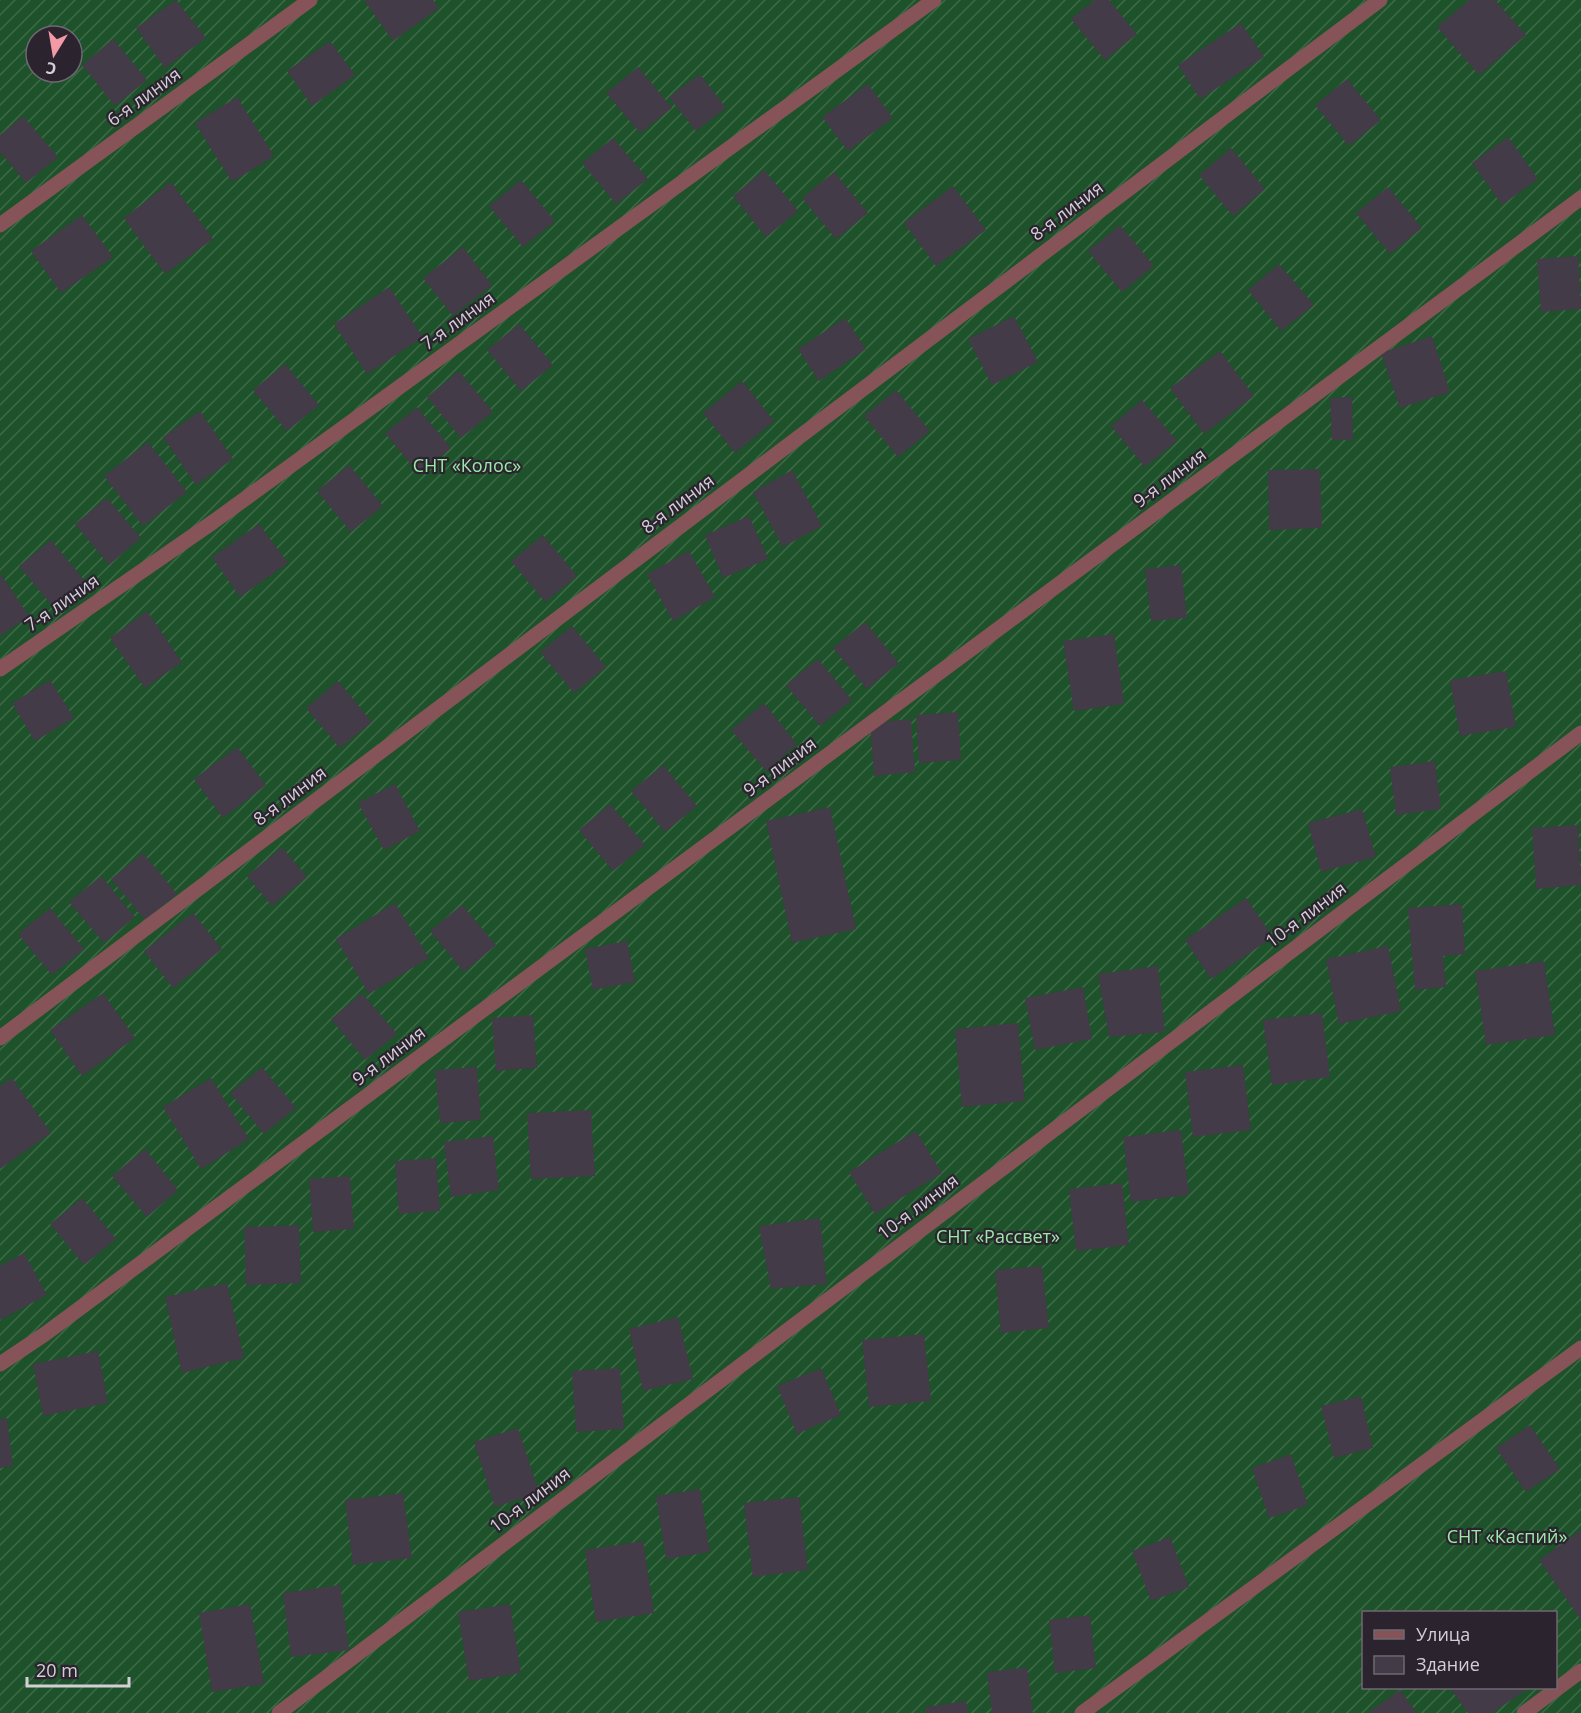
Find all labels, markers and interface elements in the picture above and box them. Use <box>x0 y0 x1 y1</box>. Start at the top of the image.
north arrow <box>24 24 84 84</box>
text: С <box>44 57 58 80</box>
street label: 6-я линия <box>102 61 185 131</box>
street label: 8-я линия <box>1025 175 1108 245</box>
street label: 7-я линия <box>416 285 499 355</box>
street label: 9-я линия <box>1128 442 1211 512</box>
park label: СНТ «Колос» <box>413 453 521 477</box>
street label: 8-я линия <box>636 468 719 538</box>
street label: 7-я линия <box>20 568 103 636</box>
street label: 9-я линия <box>738 731 821 801</box>
street label: 8-я линия <box>248 760 331 830</box>
street label: 10-я линия <box>1260 876 1351 953</box>
street label: 9-я линия <box>347 1020 430 1090</box>
street label: 10-я линия <box>872 1168 963 1245</box>
park label: СНТ «Рассвет» <box>936 1224 1060 1248</box>
street label: 10-я линия <box>484 1461 575 1538</box>
park label: СНТ «Каспий» <box>1447 1524 1567 1548</box>
legend <box>1362 1611 1557 1689</box>
text: Улица <box>1416 1622 1470 1646</box>
scale bar <box>27 1650 129 1688</box>
text: Здание <box>1416 1652 1480 1676</box>
text: 20 m <box>36 1658 78 1682</box>

